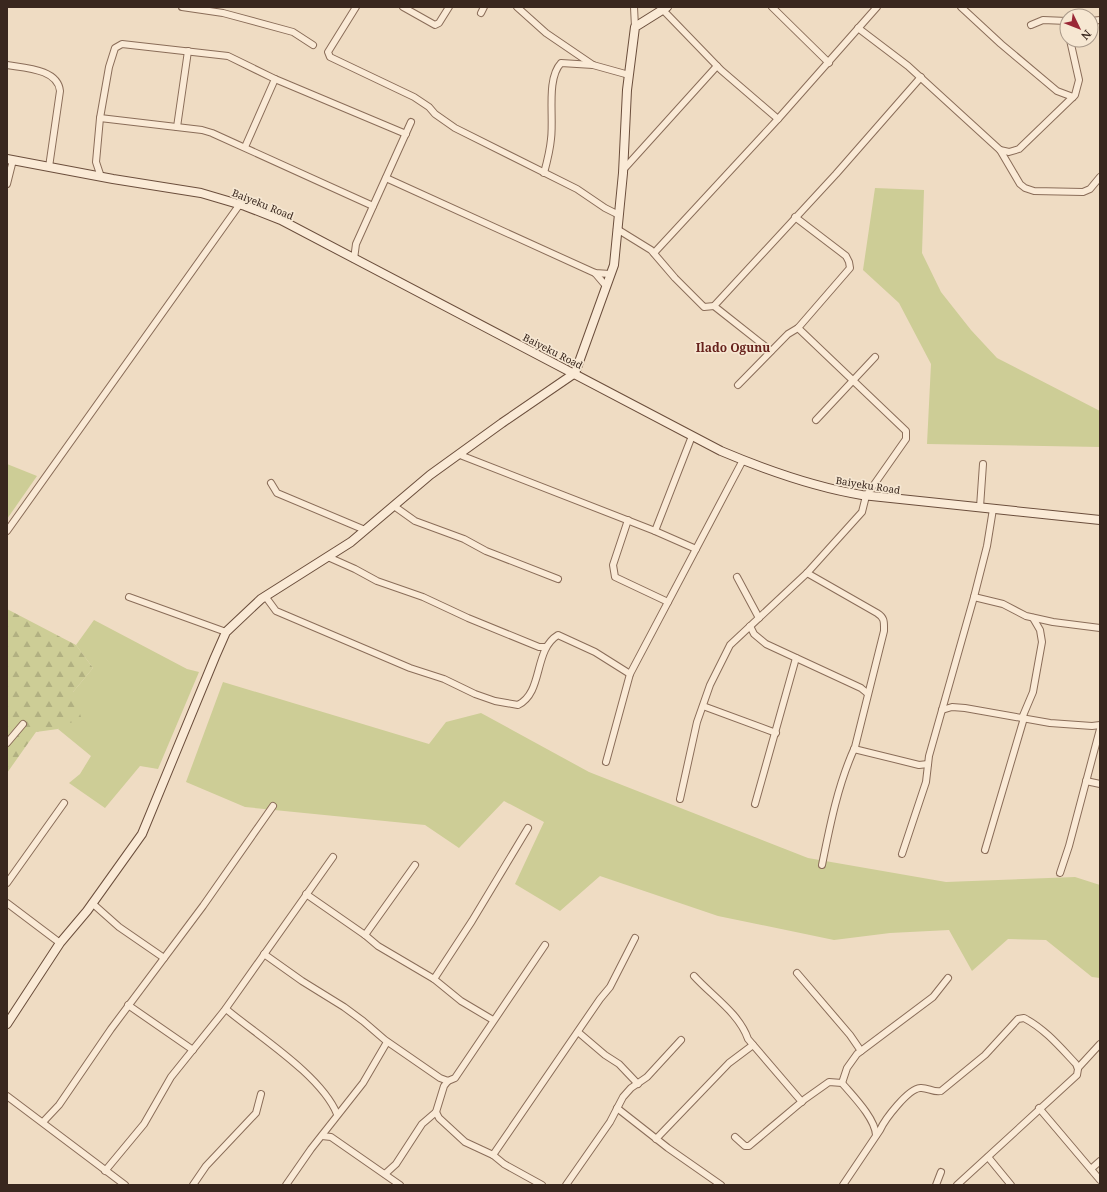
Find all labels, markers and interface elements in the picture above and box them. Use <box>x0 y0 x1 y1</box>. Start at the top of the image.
north arrow <box>1059 8 1099 48</box>
text: N <box>1078 27 1095 44</box>
street label: Baiyeku Road <box>230 185 296 223</box>
street label: Baiyeku Road <box>521 330 585 372</box>
district label: Ilado Ogunu <box>696 339 770 356</box>
street label: Baiyeku Road <box>835 473 901 497</box>

